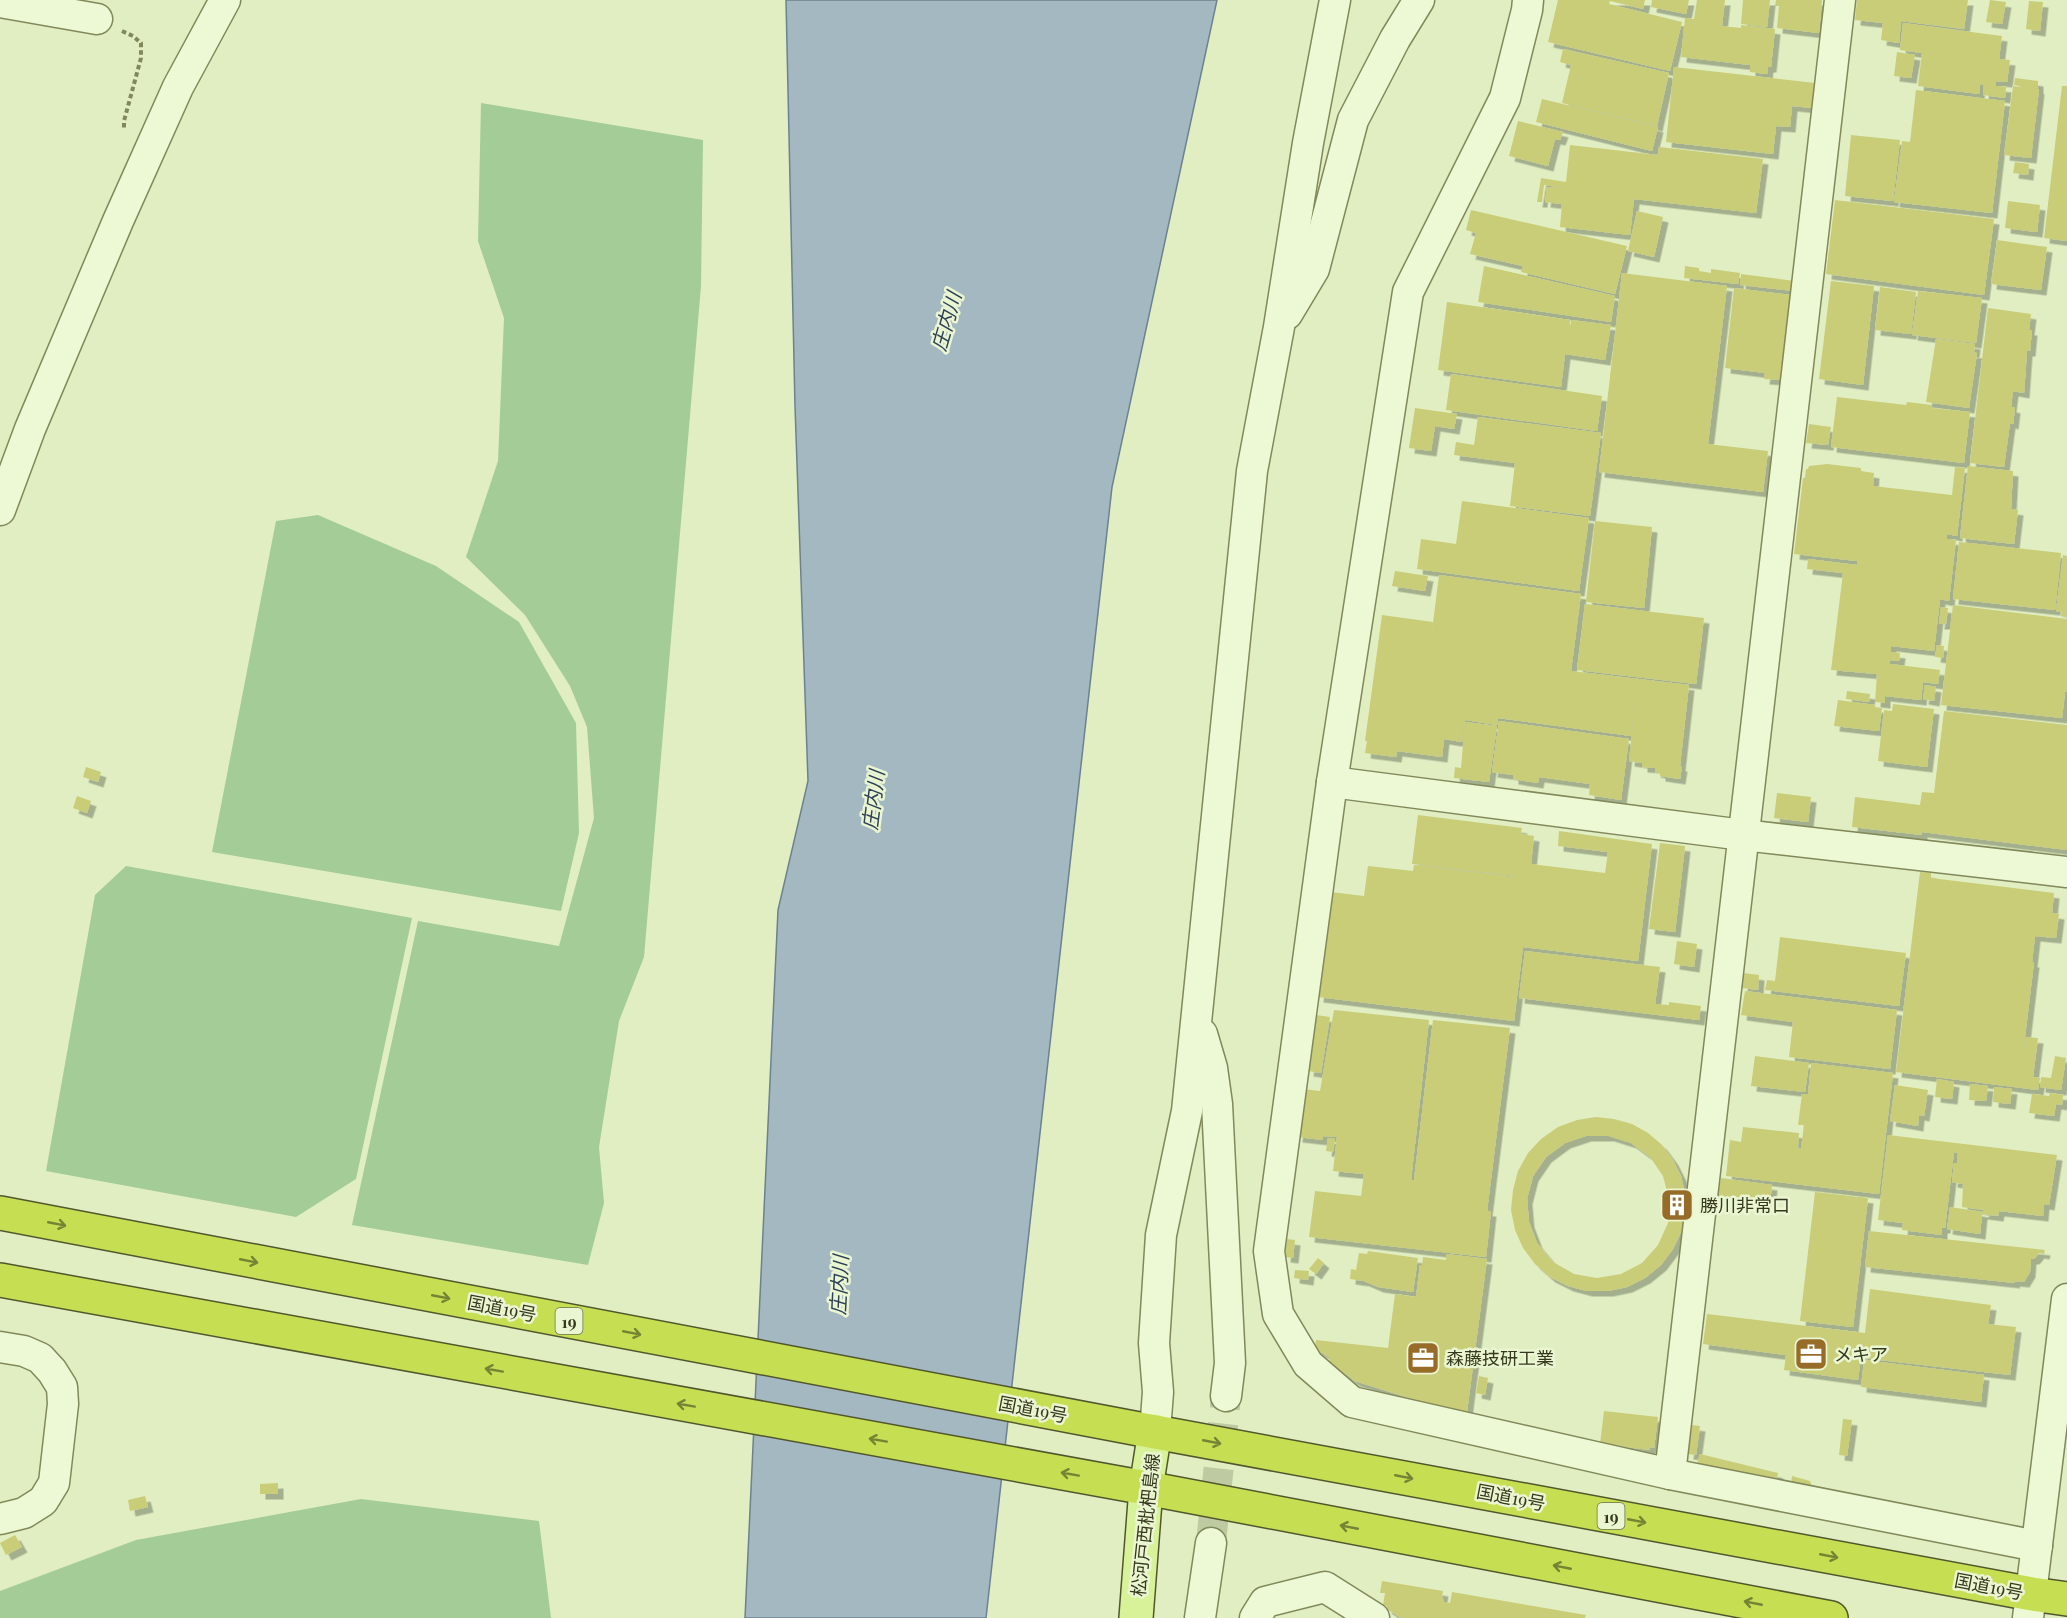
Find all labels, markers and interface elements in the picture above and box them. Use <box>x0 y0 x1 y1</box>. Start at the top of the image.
water label: 庄内川 <box>924 287 967 354</box>
water label: 庄内川 <box>855 767 889 831</box>
building icon: 勝川非常口 <box>1659 1187 1695 1223</box>
place label: 勝川非常口 <box>1700 1193 1790 1217</box>
one-way arrow <box>47 1219 67 1230</box>
water label: 庄内川 <box>823 1252 853 1316</box>
one-way arrow <box>239 1256 258 1267</box>
street label: 国道19号 <box>465 1290 539 1326</box>
one-way arrow <box>430 1292 450 1303</box>
road number: 19 <box>556 1308 582 1334</box>
one-way arrow <box>622 1328 642 1339</box>
office icon: メキア <box>1793 1336 1829 1372</box>
office icon: 森藤技研工業 <box>1405 1340 1441 1376</box>
place label: メキア <box>1834 1342 1888 1366</box>
place label: 森藤技研工業 <box>1446 1346 1554 1370</box>
one-way arrow <box>485 1364 505 1375</box>
street label: 国道19号 <box>996 1391 1070 1427</box>
one-way arrow <box>677 1399 697 1410</box>
one-way arrow <box>869 1434 889 1445</box>
one-way arrow <box>1202 1437 1221 1448</box>
street label: 松河戸西枇杷島線 <box>1126 1452 1164 1598</box>
one-way arrow <box>1061 1469 1080 1480</box>
one-way arrow <box>1393 1472 1413 1483</box>
street label: 国道19号 <box>1474 1479 1548 1515</box>
road number: 19 <box>1598 1503 1624 1529</box>
one-way arrow <box>1626 1516 1646 1527</box>
one-way arrow <box>1340 1521 1360 1532</box>
one-way arrow <box>1818 1551 1838 1562</box>
one-way arrow <box>1552 1561 1572 1572</box>
street label: 国道19号 <box>1952 1568 2026 1604</box>
one-way arrow <box>1744 1597 1763 1608</box>

